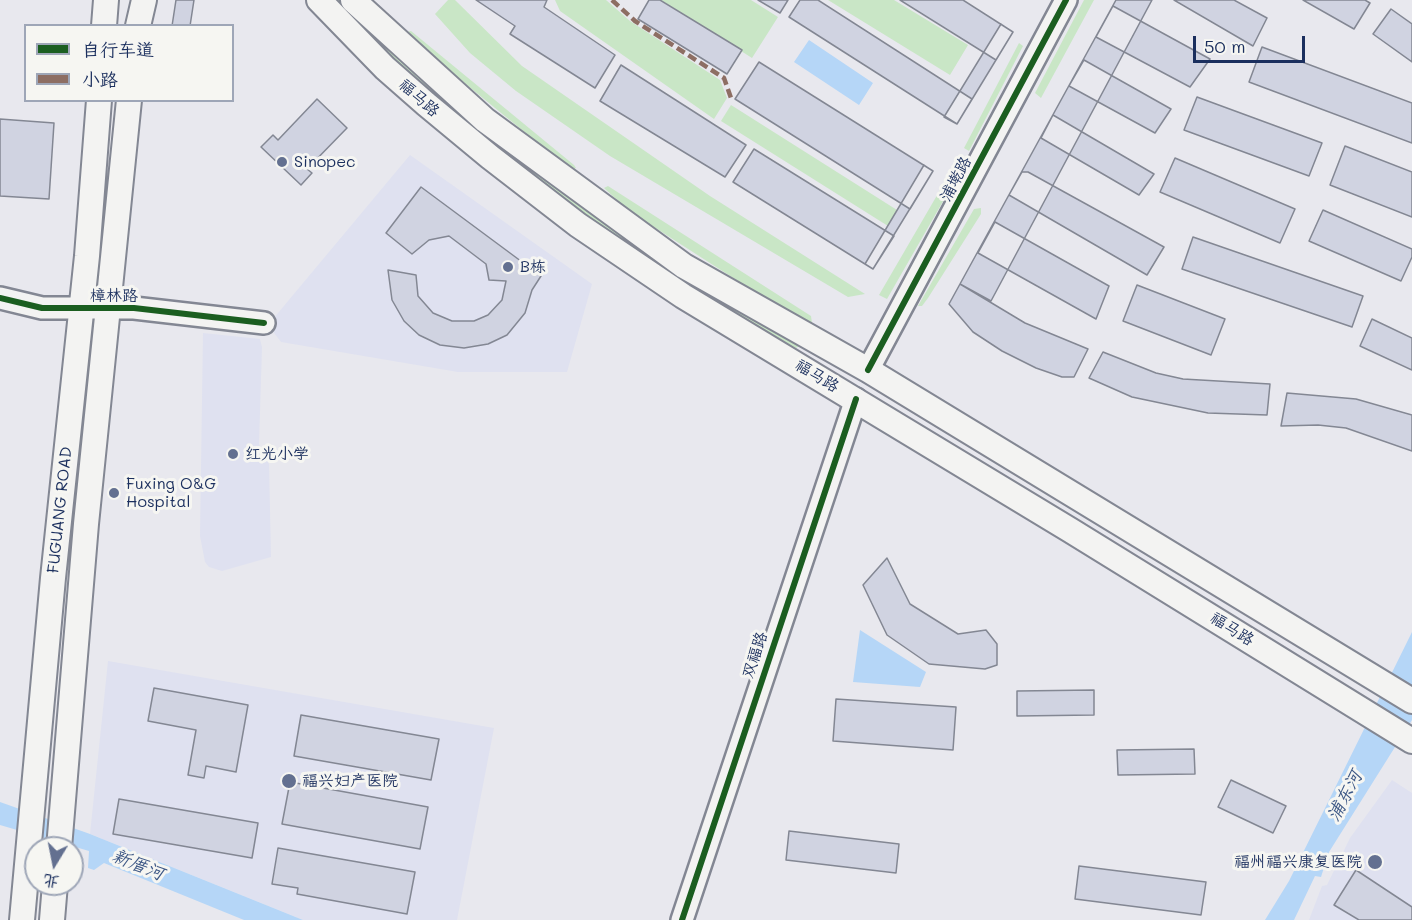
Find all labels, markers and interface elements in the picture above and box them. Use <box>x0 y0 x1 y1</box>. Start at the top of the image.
legend <box>24 24 234 102</box>
scale bar <box>1196 24 1308 62</box>
text: 50 m <box>1204 34 1246 58</box>
text: 自行车道 <box>82 37 154 61</box>
text: 小路 <box>82 67 118 91</box>
street label: 福马路 <box>395 75 443 121</box>
place label: Sinopec <box>294 152 355 172</box>
street label: 浦墘路 <box>936 153 976 205</box>
marker: Sinopec <box>275 155 289 169</box>
place label: B栋 <box>520 257 546 277</box>
marker: B栋 <box>501 260 515 274</box>
street label: 樟林路 <box>90 286 138 306</box>
street label: 福马路 <box>791 355 843 397</box>
place label: 红光小学 <box>245 444 309 464</box>
street label: FUGUANG ROAD <box>44 446 76 574</box>
marker: 红光小学 <box>226 447 240 461</box>
place label: Fuxing O&G Hospital <box>126 474 216 512</box>
marker: Fuxing O&G Hospital <box>107 486 121 500</box>
street label: 福马路 <box>1207 608 1257 650</box>
street label: 双福路 <box>738 629 772 681</box>
water label: 浦东河 <box>1323 767 1367 825</box>
place label: 福兴妇产医院 <box>302 771 398 791</box>
marker: 福兴妇产医院 <box>280 772 298 790</box>
north arrow <box>24 836 84 896</box>
water label: 新厝河 <box>109 845 167 885</box>
place label: 福州福兴康复医院 <box>1234 852 1362 872</box>
marker: 福州福兴康复医院 <box>1366 853 1384 871</box>
text: 北 <box>41 871 61 894</box>

